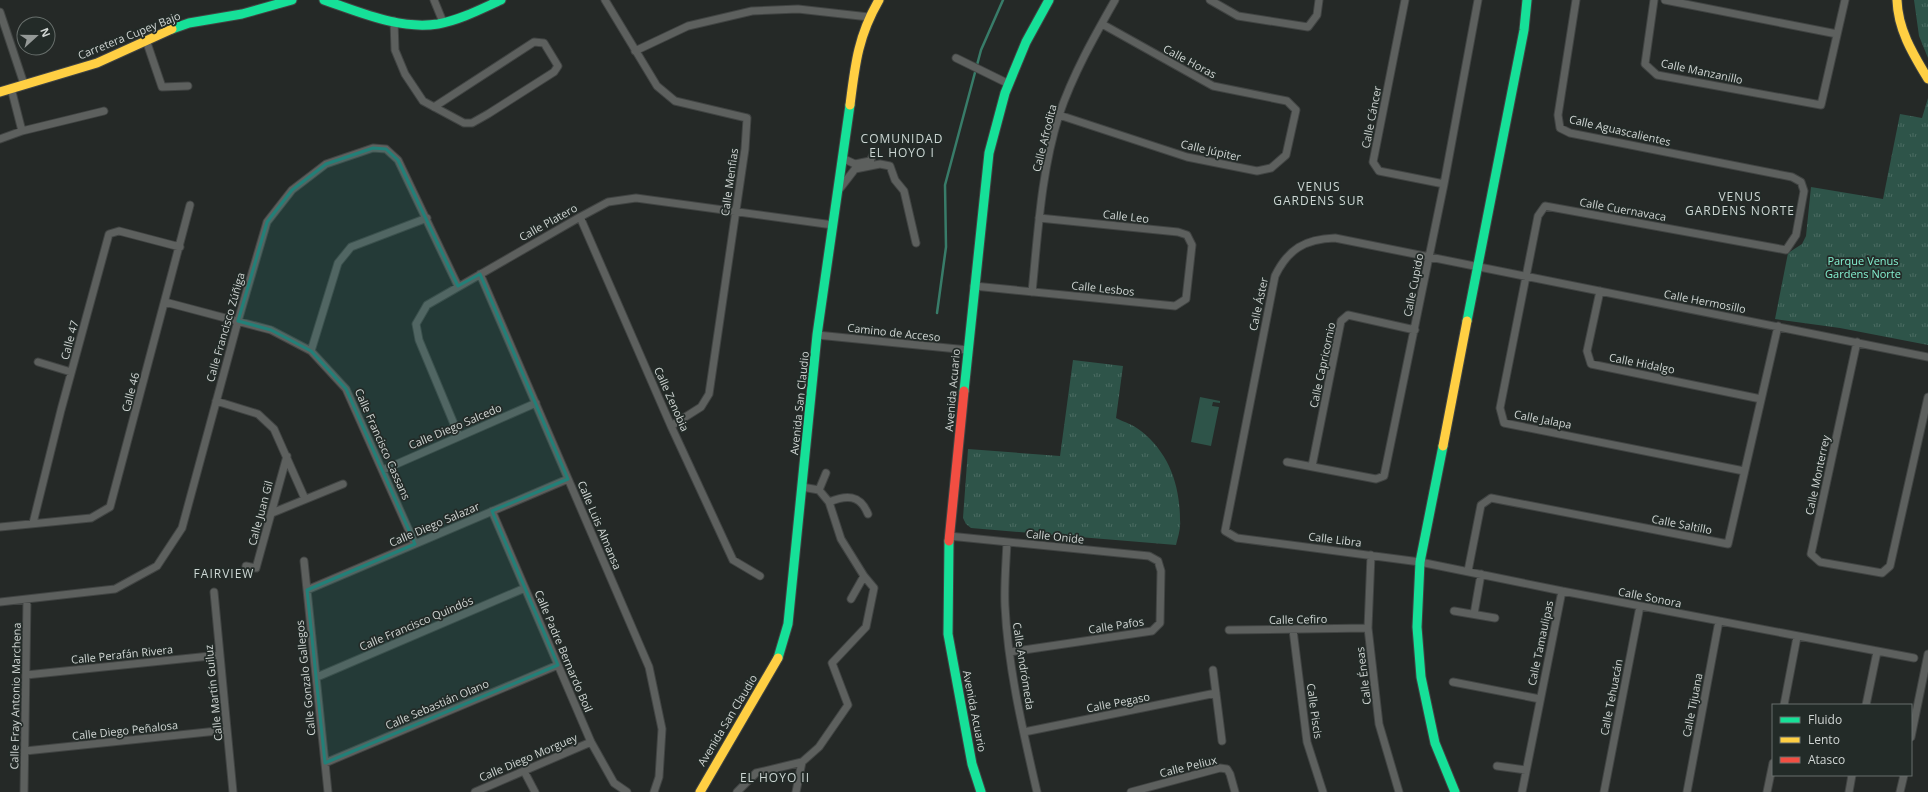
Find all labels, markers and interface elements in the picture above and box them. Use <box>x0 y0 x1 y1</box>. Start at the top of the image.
street label: Carretera Cupey Bajo <box>75 7 183 62</box>
north arrow <box>16 16 56 56</box>
text: N <box>37 25 54 39</box>
street label: Calle Horas <box>1161 41 1219 81</box>
street label: Calle Manzanillo <box>1660 55 1745 87</box>
street label: Calle Cáncer <box>1358 84 1385 150</box>
street label: Calle Afrodita <box>1028 103 1060 173</box>
street label: Calle Aguascalientes <box>1568 111 1672 149</box>
district label: COMUNIDAD EL HOYO I <box>861 130 943 161</box>
street label: Calle Júpiter <box>1179 136 1243 164</box>
street label: Calle Menfias <box>717 147 741 217</box>
district label: VENUS GARDENS SUR <box>1273 178 1365 209</box>
district label: VENUS GARDENS NORTE <box>1685 188 1795 219</box>
street label: Calle Cuernavaca <box>1578 194 1668 224</box>
street label: Calle Platero <box>516 200 580 244</box>
street label: Calle Leo <box>1102 206 1150 226</box>
street label: Calle Cupido <box>1400 252 1427 318</box>
park label: Parque Venus Gardens Norte <box>1825 253 1901 281</box>
street label: Calle Francisco Zúñiga <box>202 270 248 384</box>
street label: Calle Áster <box>1245 275 1271 332</box>
street label: Calle Lesbos <box>1071 277 1135 299</box>
street label: Calle Hermosillo <box>1663 286 1748 316</box>
street label: Calle 47 <box>57 319 81 361</box>
street label: Camino de Acceso <box>847 320 942 344</box>
street label: Calle Capricornio <box>1306 320 1338 409</box>
street label: Avenida Acuario <box>941 348 963 432</box>
street label: Calle Hidalgo <box>1608 349 1677 377</box>
street label: Avenida San Claudio <box>786 350 812 456</box>
street label: Calle Zenobia <box>651 364 693 434</box>
street label: Calle 46 <box>118 371 142 413</box>
street label: Calle Francisco Cassans <box>352 386 414 502</box>
street label: Calle Diego Salcedo <box>406 399 504 452</box>
street label: Calle Jalapa <box>1513 406 1573 432</box>
street label: Calle Monterrey <box>1801 433 1833 517</box>
street label: Calle Luis Almansa <box>575 478 625 572</box>
street label: Calle Juan Gil <box>244 479 276 547</box>
street label: Calle Diego Salazar <box>387 498 482 550</box>
street label: Calle Saltillo <box>1650 511 1714 537</box>
street label: Calle Onide <box>1025 525 1085 547</box>
street label: Calle Libra <box>1308 528 1362 550</box>
district label: FAIRVIEW <box>194 565 254 582</box>
street label: Calle Sonora <box>1617 584 1683 610</box>
street label: Calle Padre Bernardo Boil <box>531 588 597 714</box>
street label: Calle Francisco Quindós <box>357 592 475 654</box>
street label: Calle Tamaulipas <box>1524 599 1556 687</box>
street label: Calle Cefiro <box>1269 611 1328 627</box>
street label: Calle Pafos <box>1087 613 1145 637</box>
street label: Calle Gonzalo Gallegos <box>291 619 319 737</box>
street label: Calle Andrómeda <box>1010 621 1038 711</box>
street label: Calle Fray Antonio Marchena <box>6 622 24 770</box>
street label: Calle Perafán Rivera <box>70 641 174 667</box>
street label: Calle Martín Guiluz <box>200 644 226 742</box>
street label: Calle Éneas <box>1352 646 1374 706</box>
street label: Calle Tehuacán <box>1596 657 1626 737</box>
street label: Avenida Acuario <box>960 669 990 753</box>
street label: Avenida San Claudio <box>694 671 760 769</box>
street label: Calle Tijuana <box>1678 672 1706 738</box>
street label: Calle Sebastián Olano <box>383 675 491 733</box>
street label: Calle Piscis <box>1304 682 1326 740</box>
street label: Calle Pegaso <box>1085 688 1151 716</box>
legend <box>1772 704 1912 776</box>
text: Fluido <box>1808 711 1842 728</box>
street label: Calle Diego Peñalosa <box>71 717 179 743</box>
street label: Calle Diego Morguey <box>477 729 580 785</box>
text: Lento <box>1808 731 1840 748</box>
text: Atasco <box>1808 751 1845 768</box>
street label: Calle Peliux <box>1158 752 1218 780</box>
district label: EL HOYO II <box>740 769 810 786</box>

